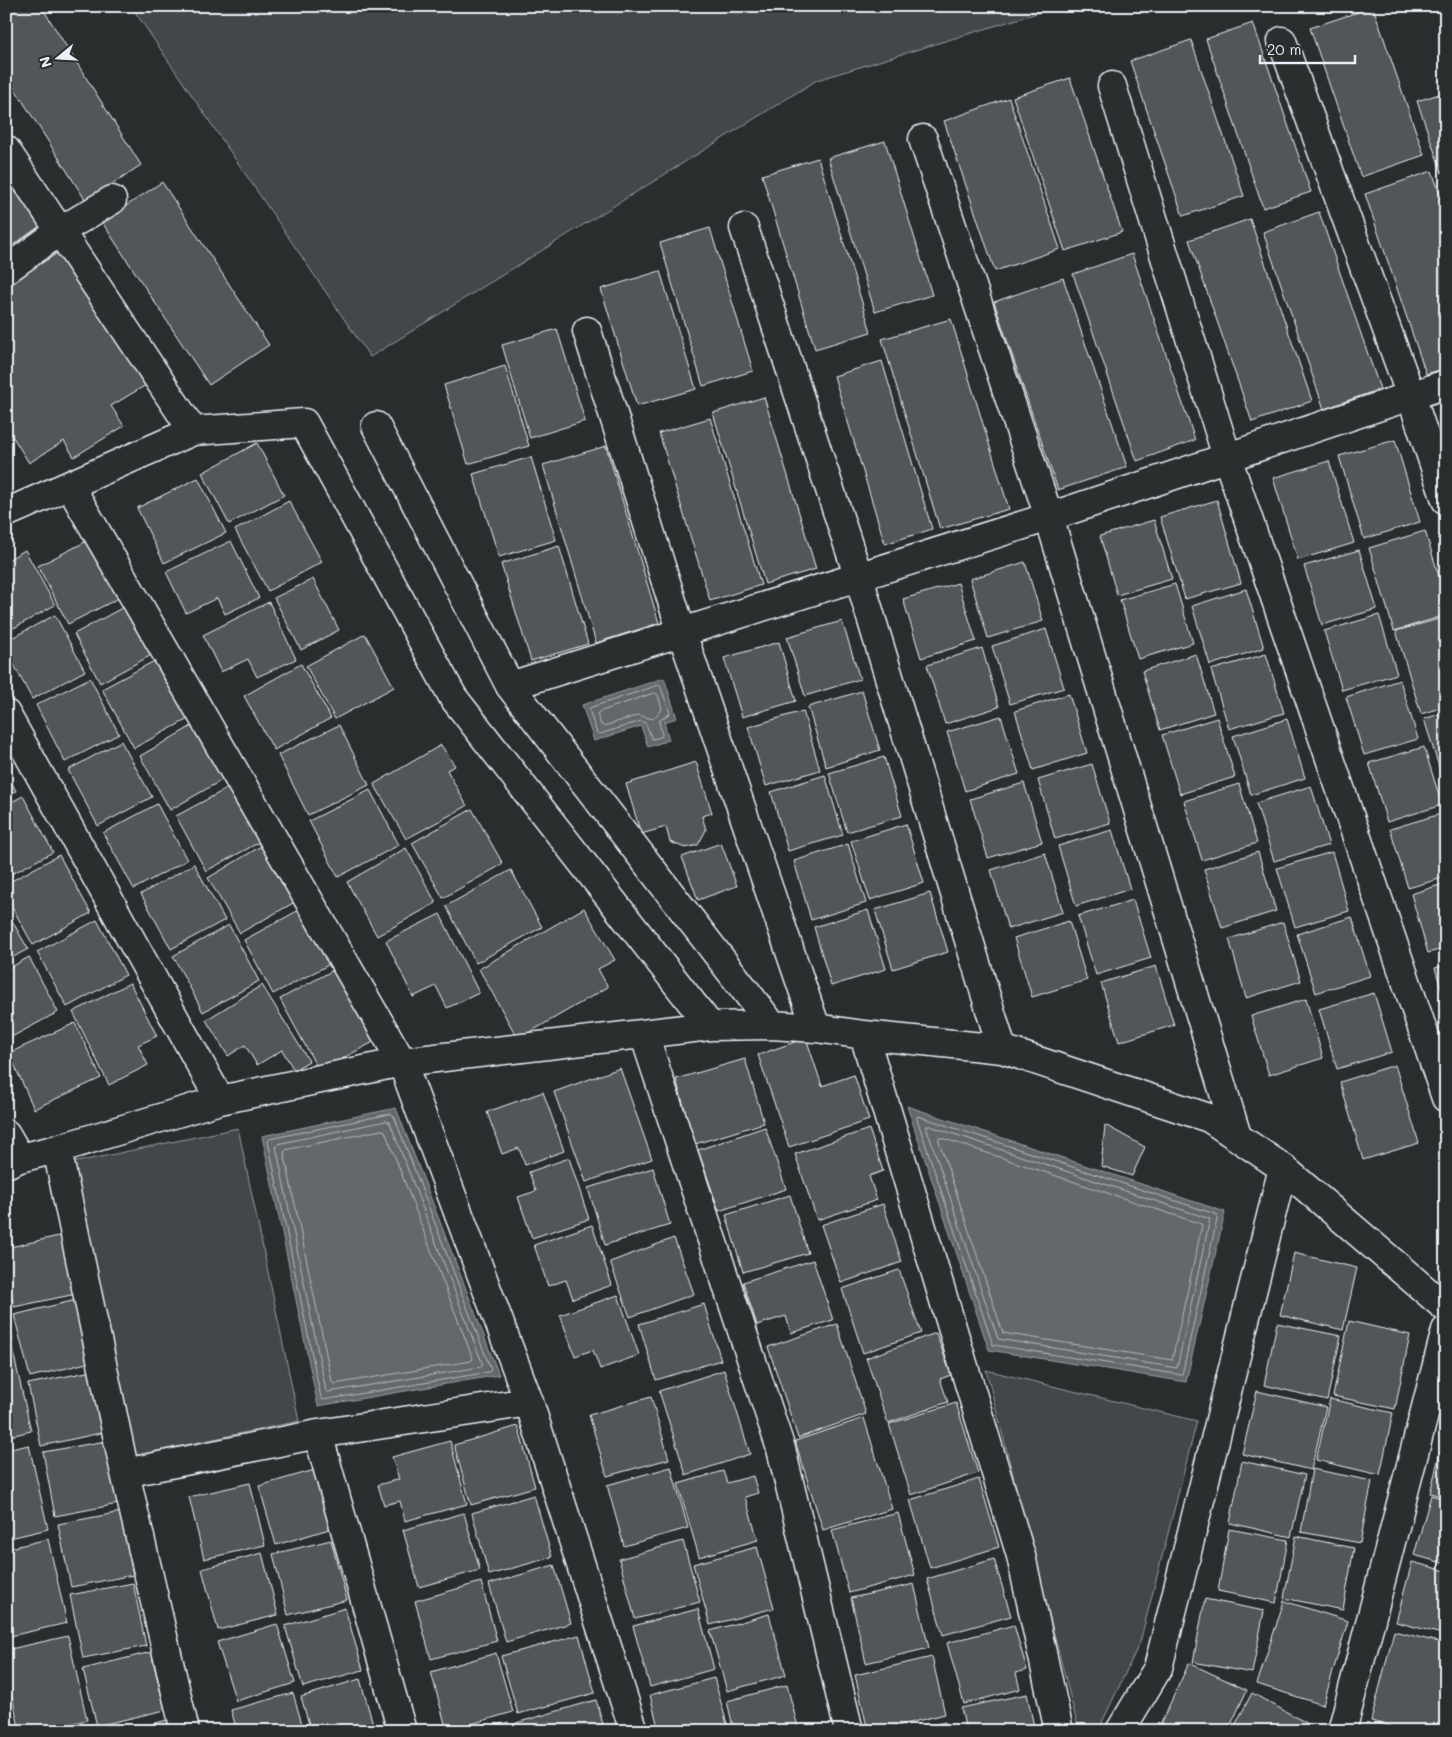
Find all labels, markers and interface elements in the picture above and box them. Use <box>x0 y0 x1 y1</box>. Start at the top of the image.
north arrow <box>32 32 82 82</box>
scale bar <box>1260 32 1354 64</box>
text: 20 m <box>1267 39 1301 59</box>
text: N <box>34 54 56 70</box>

